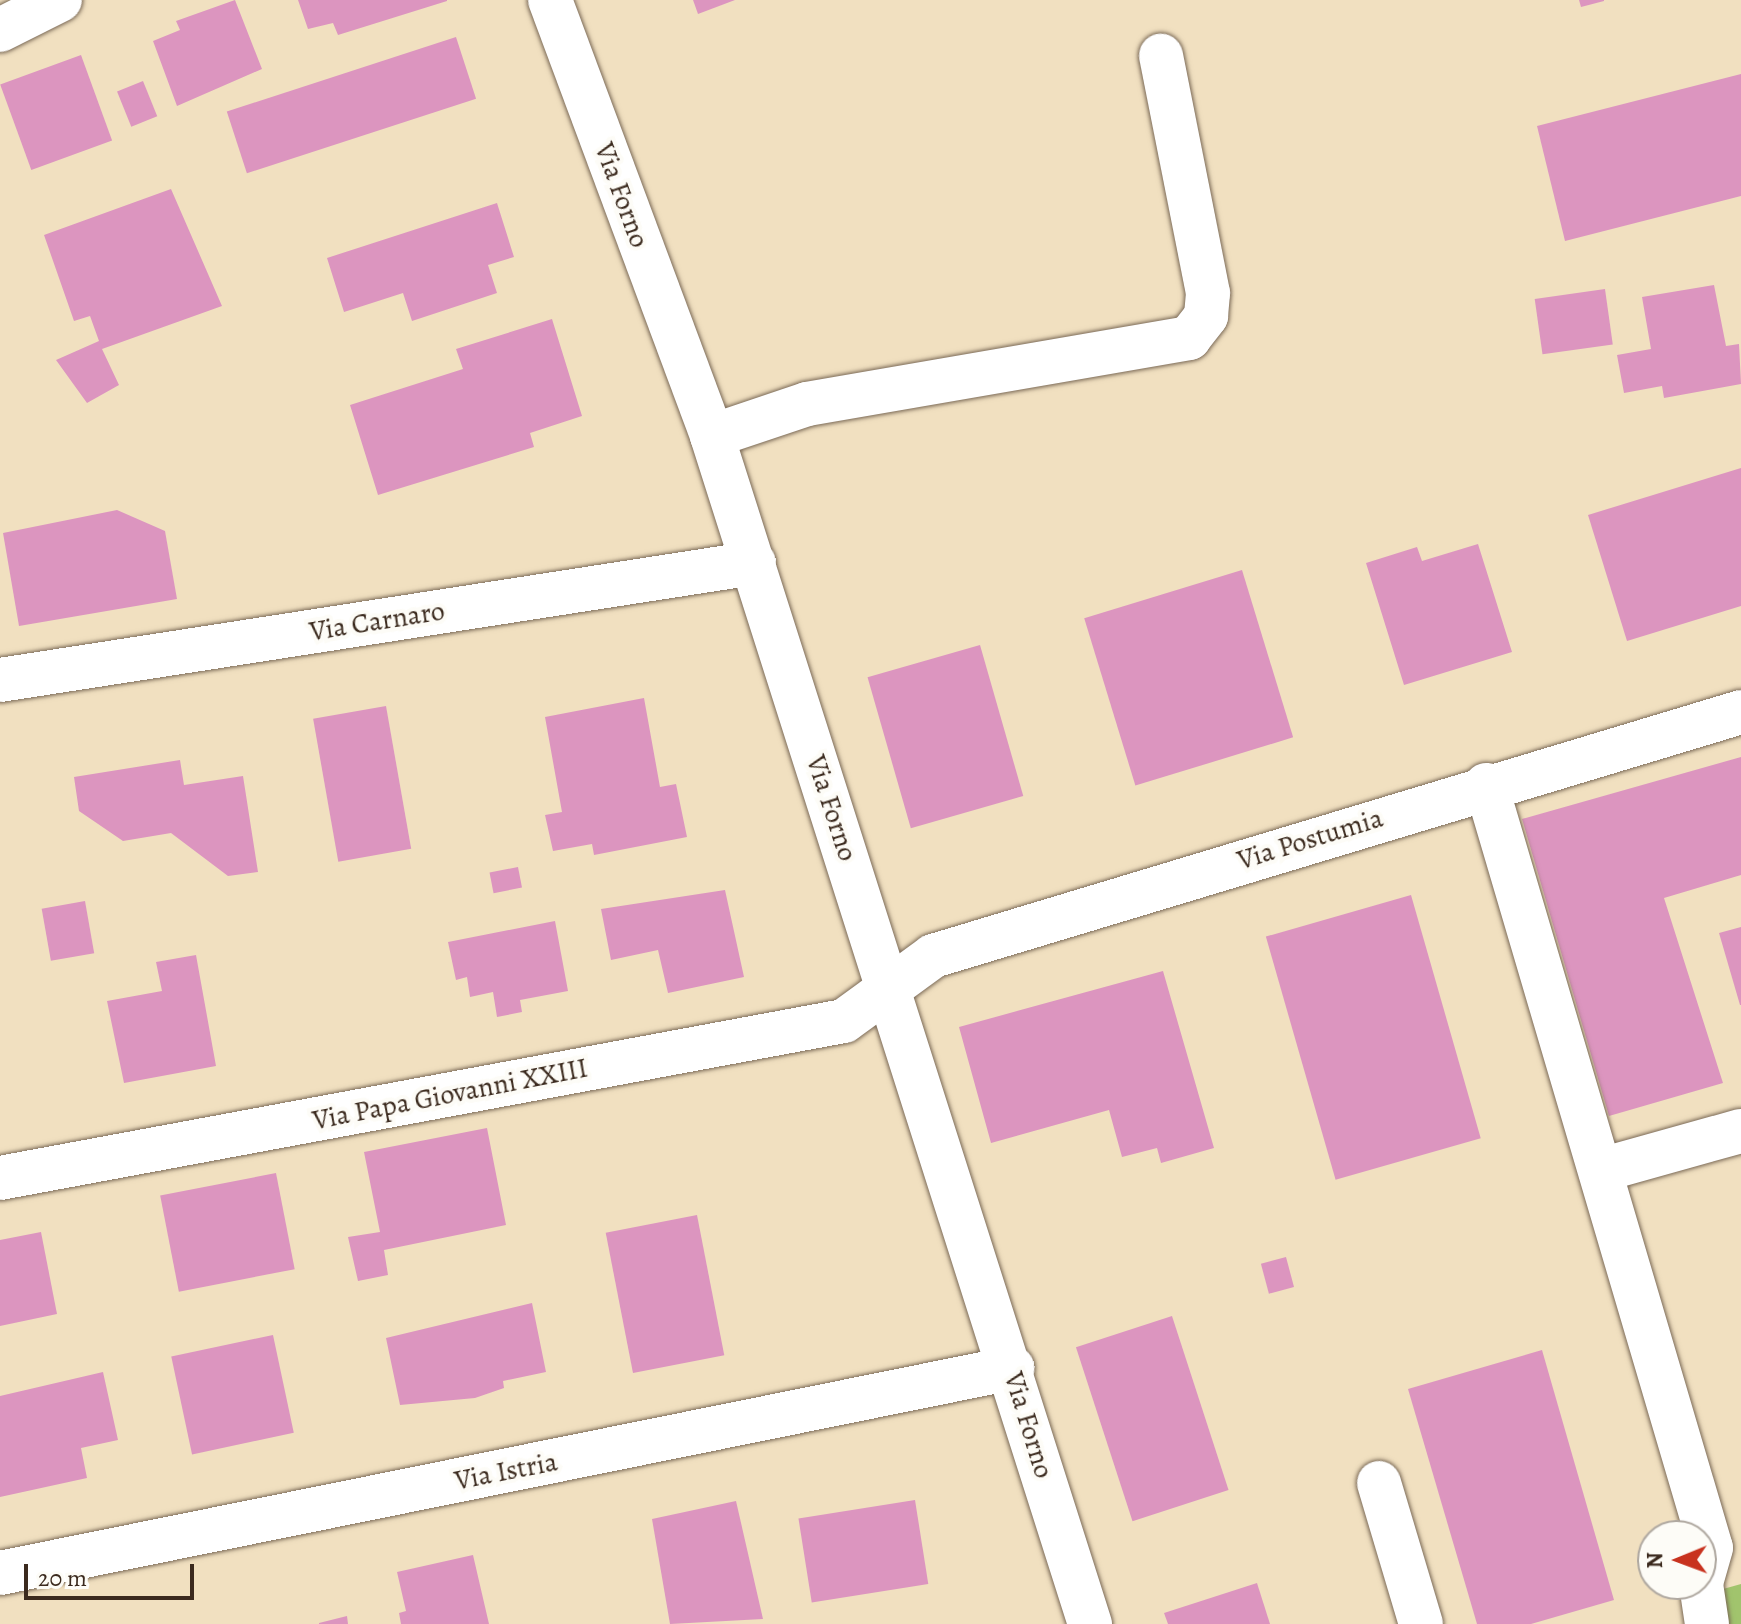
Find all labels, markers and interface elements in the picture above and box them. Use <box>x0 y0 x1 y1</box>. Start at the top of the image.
street label: Via Forno <box>587 138 657 252</box>
street label: Via Carnaro <box>307 594 447 648</box>
street label: Via Forno <box>799 751 865 865</box>
street label: Via Postumia <box>1233 801 1387 877</box>
street label: Via Papa Giovanni XXIII <box>310 1051 590 1137</box>
street label: Via Forno <box>997 1368 1061 1482</box>
street label: Via Istria <box>452 1445 560 1497</box>
north arrow <box>1637 1520 1717 1600</box>
scale bar <box>28 1548 198 1598</box>
text: N <box>1640 1552 1670 1569</box>
text: 20 m <box>38 1562 87 1594</box>

